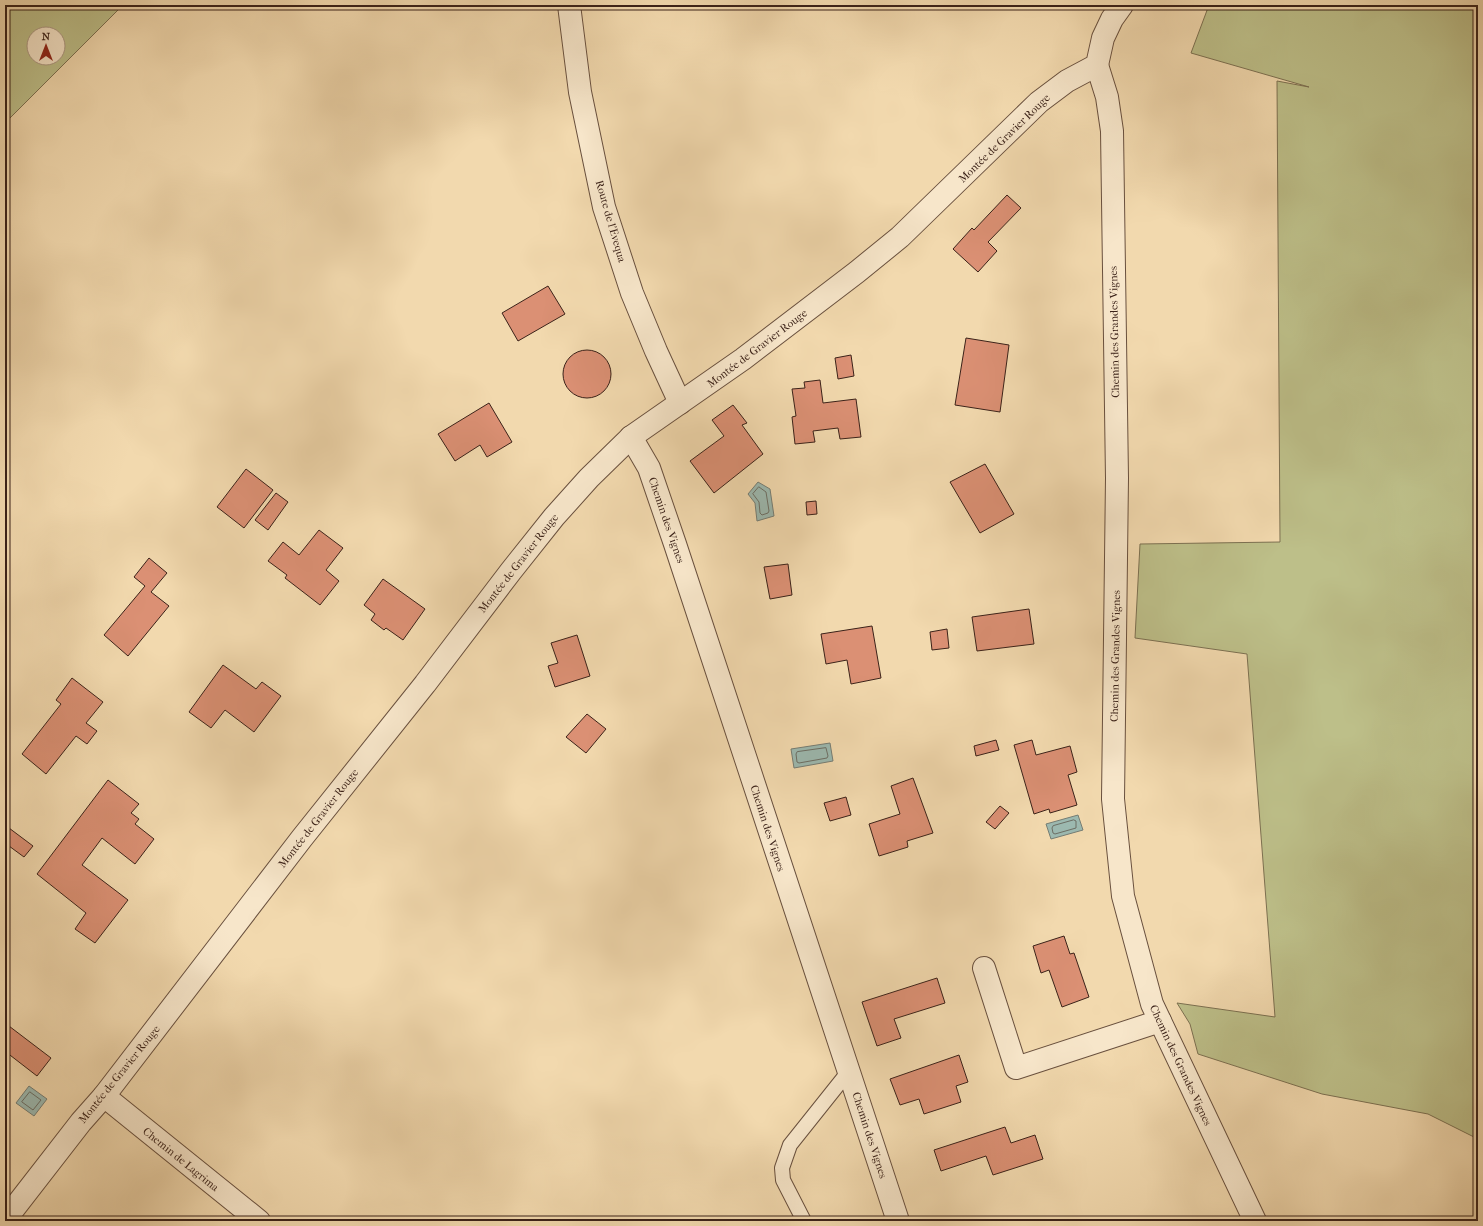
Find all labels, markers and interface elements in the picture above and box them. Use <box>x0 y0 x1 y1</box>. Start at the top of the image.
north arrow <box>26 26 66 66</box>
text: N <box>42 30 51 43</box>
street label: Montée de Gravier Rouge <box>956 91 1053 185</box>
street label: Route de l'Evequa <box>593 179 629 265</box>
street label: Chemin des Grandes Vignes <box>1107 266 1122 398</box>
street label: Montée de Gravier Rouge <box>705 306 810 390</box>
street label: Chemin des Vignes <box>646 475 687 565</box>
street label: Montée de Gravier Rouge <box>476 511 561 615</box>
street label: Chemin des Grandes Vignes <box>1108 590 1123 722</box>
street label: Montée de Gravier Rouge <box>276 766 361 870</box>
street label: Chemin des Vignes <box>747 783 788 873</box>
street label: Chemin des Grandes Vignes <box>1147 1003 1214 1128</box>
street label: Montée de Gravier Rouge <box>76 1022 163 1126</box>
street label: Chemin des Vignes <box>849 1090 890 1180</box>
street label: Chemin de Lagrima <box>140 1125 222 1195</box>

